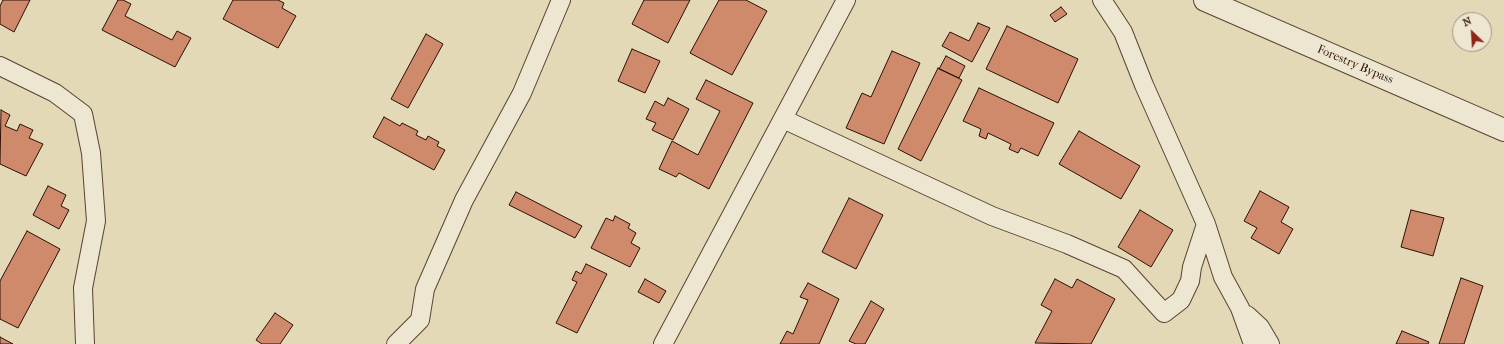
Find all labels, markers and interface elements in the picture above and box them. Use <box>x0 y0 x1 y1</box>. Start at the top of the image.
north arrow <box>1452 12 1492 52</box>
text: N <box>1461 14 1474 29</box>
street label: Forestry Bypass <box>1315 43 1395 87</box>

